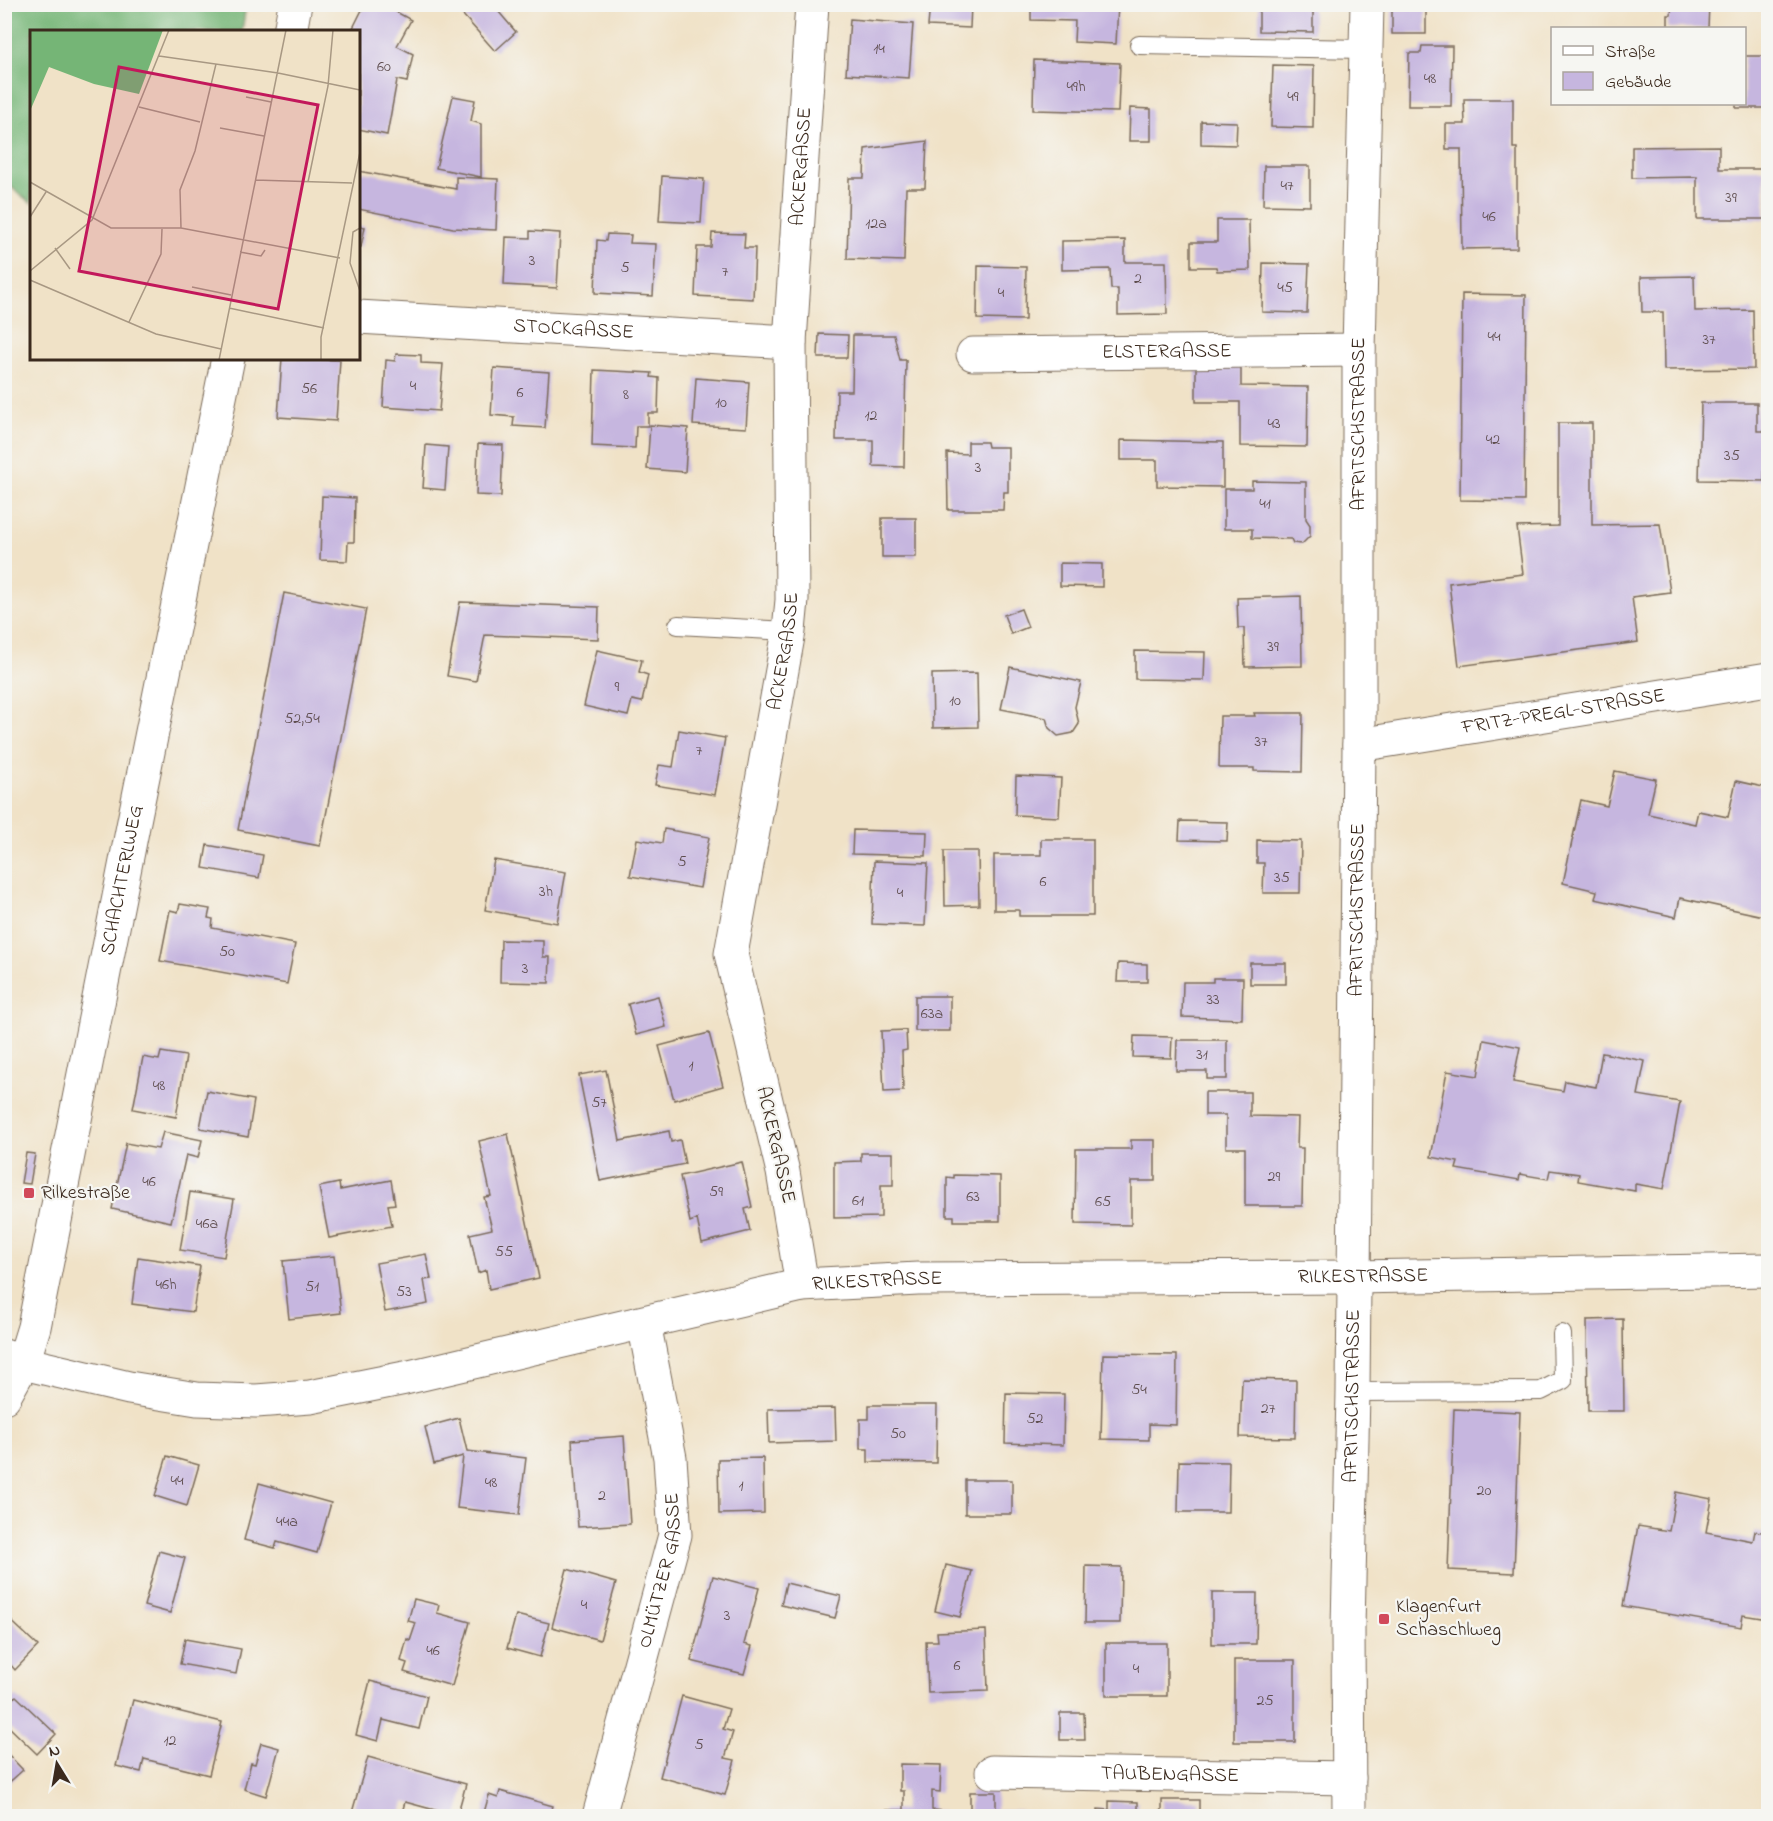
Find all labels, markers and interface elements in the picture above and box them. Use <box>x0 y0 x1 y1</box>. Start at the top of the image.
legend <box>1551 27 1746 105</box>
inset map <box>30 30 360 360</box>
house number: 14 <box>873 37 885 61</box>
text: Straße <box>1605 40 1656 66</box>
house number: 60 <box>377 55 391 79</box>
house number: 48 <box>1424 67 1436 91</box>
text: Gebäude <box>1605 70 1672 96</box>
house number: 49h <box>1066 75 1086 99</box>
house number: 49 <box>1287 85 1299 109</box>
street label: ACKERGASSE <box>783 106 820 227</box>
house number: 47 <box>1280 174 1294 198</box>
house number: 39 <box>1725 186 1737 210</box>
house number: 46 <box>1482 205 1496 229</box>
house number: 12a <box>865 212 887 236</box>
house number: 3 <box>529 249 535 273</box>
house number: 5 <box>620 256 630 280</box>
house number: 7 <box>722 260 729 284</box>
house number: 2 <box>1134 267 1142 291</box>
house number: 45 <box>1277 276 1293 300</box>
house number: 4 <box>998 281 1005 305</box>
street label: STOCKGASSE <box>512 312 635 347</box>
house number: 44 <box>1487 325 1501 349</box>
house number: 37 <box>1702 328 1716 352</box>
street label: ELSTERGASSE <box>1102 337 1232 367</box>
street label: AFRITSCHSTRASSE <box>1345 337 1374 511</box>
house number: 4 <box>410 374 417 398</box>
house number: 56 <box>301 377 317 401</box>
house number: 6 <box>516 381 524 405</box>
house number: 8 <box>623 383 629 407</box>
house number: 10 <box>715 391 727 415</box>
house number: 12 <box>864 404 878 428</box>
house number: 43 <box>1267 412 1281 436</box>
house number: 42 <box>1486 428 1500 452</box>
house number: 35 <box>1724 444 1740 468</box>
house number: 3 <box>975 456 981 480</box>
house number: 41 <box>1259 492 1271 516</box>
street label: ACKERGASSE <box>761 592 807 713</box>
house number: 39 <box>1267 635 1279 659</box>
house number: 9 <box>615 675 620 699</box>
street label: FRITZ-PREGL-STRASSE <box>1459 681 1667 743</box>
house number: 10 <box>949 689 961 713</box>
house number: 52,54 <box>284 707 320 731</box>
house number: 37 <box>1254 730 1268 754</box>
house number: 7 <box>696 739 703 763</box>
street label: SCHACHTERLWEG <box>93 802 151 958</box>
street label: AFRITSCHSTRASSE <box>1342 823 1373 997</box>
house number: 5 <box>677 850 687 874</box>
house number: 35 <box>1274 866 1290 890</box>
house number: 6 <box>1039 870 1047 894</box>
house number: 3h <box>539 880 553 904</box>
house number: 4 <box>897 881 904 905</box>
house number: 50 <box>219 940 235 964</box>
house number: 3 <box>522 957 528 981</box>
house number: 33 <box>1206 988 1220 1012</box>
house number: 63a <box>921 1002 943 1026</box>
house number: 31 <box>1196 1043 1208 1067</box>
house number: 1 <box>688 1054 694 1078</box>
house number: 48 <box>153 1074 165 1098</box>
street label: ACKERGASSE <box>747 1084 803 1206</box>
house number: 57 <box>591 1091 607 1115</box>
house number: 29 <box>1268 1165 1281 1189</box>
house number: 46 <box>142 1170 156 1194</box>
place label: Rilkestraße <box>41 1179 130 1208</box>
house number: 59 <box>709 1180 723 1204</box>
house number: 63 <box>966 1185 980 1209</box>
marker: Rilkestraße <box>22 1186 36 1200</box>
house number: 61 <box>852 1189 864 1213</box>
house number: 65 <box>1095 1190 1111 1214</box>
house number: 46a <box>196 1212 218 1236</box>
house number: 55 <box>495 1240 513 1264</box>
street label: RILKESTRASSE <box>1298 1261 1428 1292</box>
street label: RILKESTRASSE <box>811 1264 942 1299</box>
house number: 46h <box>155 1273 177 1297</box>
house number: 51 <box>305 1275 319 1299</box>
house number: 53 <box>396 1280 412 1304</box>
street label: AFRITSCHSTRASSE <box>1337 1309 1368 1483</box>
house number: 54 <box>1131 1378 1147 1402</box>
house number: 27 <box>1261 1397 1276 1421</box>
house number: 52 <box>1026 1407 1044 1431</box>
house number: 50 <box>890 1422 906 1446</box>
house number: 44 <box>170 1469 184 1493</box>
house number: 48 <box>485 1471 497 1495</box>
house number: 1 <box>738 1474 744 1498</box>
house number: 20 <box>1477 1479 1492 1503</box>
house number: 2 <box>598 1484 606 1508</box>
street label: OLMÜTZER GASSE <box>631 1492 690 1651</box>
house number: 44a <box>276 1510 298 1534</box>
house number: 4 <box>581 1593 588 1617</box>
place label: Klagenfurt Schaschlweg <box>1396 1593 1501 1646</box>
house number: 3 <box>724 1604 730 1628</box>
marker: Klagenfurt Schaschlweg <box>1377 1612 1391 1626</box>
house number: 46 <box>426 1639 440 1663</box>
house number: 6 <box>953 1654 961 1678</box>
house number: 4 <box>1133 1657 1140 1681</box>
house number: 25 <box>1256 1689 1274 1713</box>
house number: 12 <box>163 1729 177 1753</box>
house number: 5 <box>694 1733 704 1757</box>
north arrow <box>27 1734 87 1794</box>
text: N <box>47 1738 62 1764</box>
street label: TAUBENGASSE <box>1101 1759 1239 1791</box>

